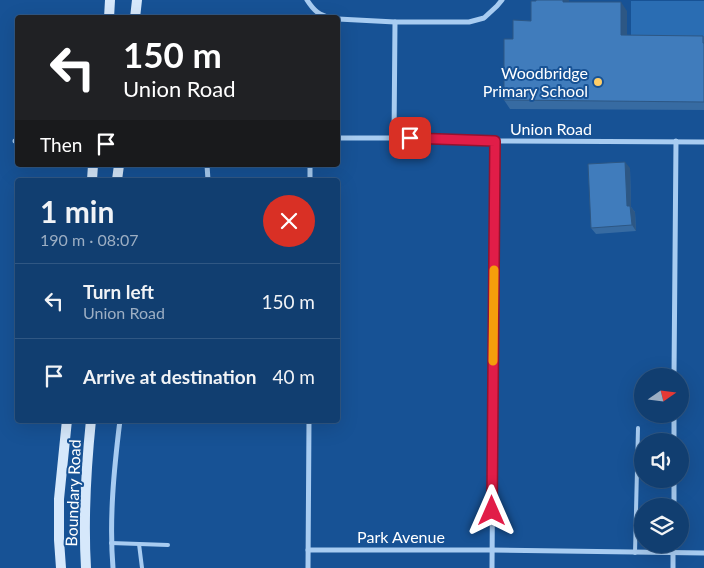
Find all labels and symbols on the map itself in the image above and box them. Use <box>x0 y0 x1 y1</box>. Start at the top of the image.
place label: Woodbridge Primary School <box>483 63 588 100</box>
marker: Woodbridge Primary School <box>592 76 604 88</box>
pin <box>389 117 431 159</box>
street label: Union Road <box>510 119 592 138</box>
north arrow <box>634 368 689 422</box>
street label: Boundary Road <box>61 439 84 547</box>
position arrow <box>465 484 517 536</box>
street label: Park Avenue <box>357 527 445 546</box>

